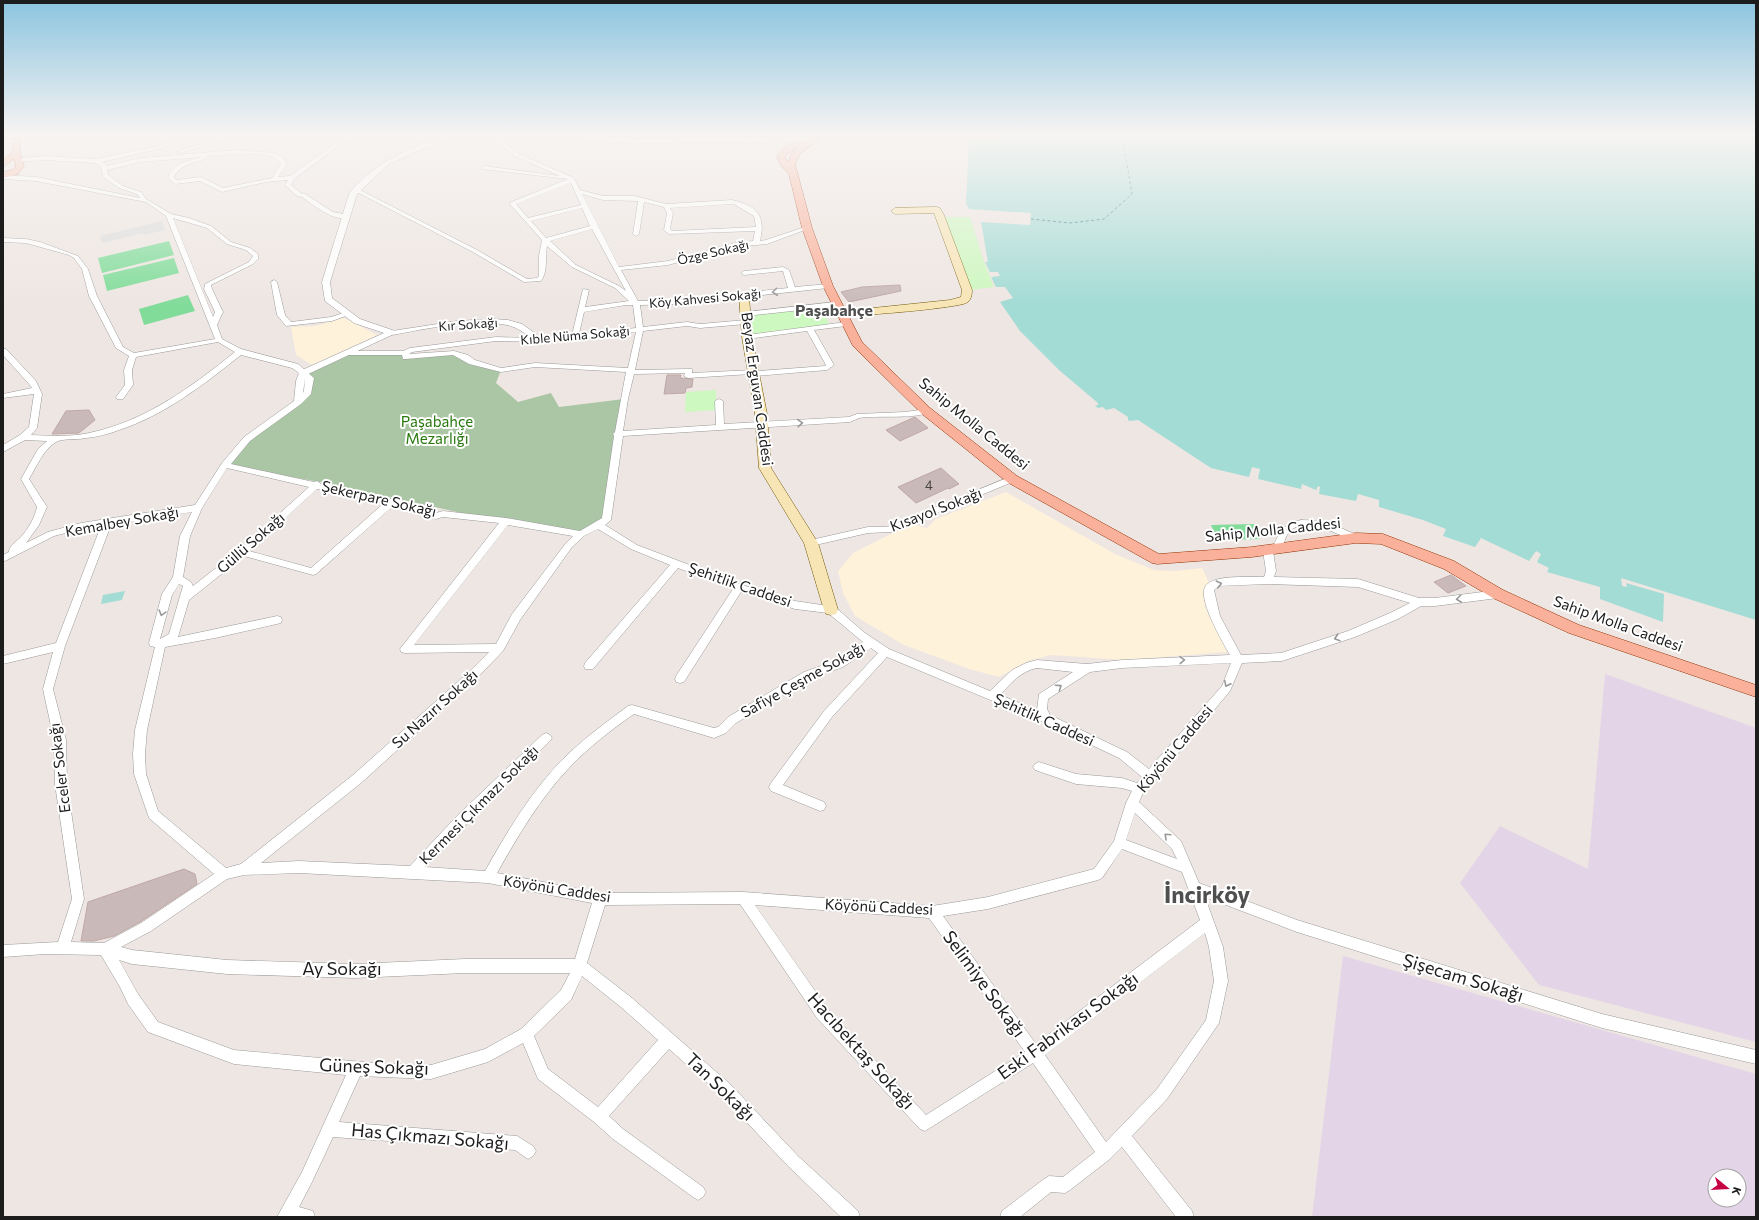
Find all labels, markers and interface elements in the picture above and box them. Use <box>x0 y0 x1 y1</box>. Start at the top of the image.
street label: Özge Sokağı <box>676 236 750 268</box>
street label: Köy Kahvesi Sokağı <box>648 285 762 311</box>
one-way arrow <box>772 287 778 296</box>
district label: Paşabahçe <box>795 300 873 319</box>
street label: Beyaz Erguvan Caddesi <box>738 311 778 467</box>
street label: Kır Sokağı <box>438 314 498 334</box>
street label: Kıble Nüma Sokağı <box>520 322 630 348</box>
street label: Sahip Molla Caddesi <box>916 373 1033 473</box>
park label: Paşabahçe Mezarlığı <box>401 412 473 447</box>
one-way arrow <box>797 418 803 427</box>
street label: Şekerpare Sokağı <box>320 476 438 520</box>
house number: 4 <box>925 477 933 493</box>
street label: Kısayol Sokağı <box>887 483 984 535</box>
street label: Kemalbey Sokağı <box>64 502 180 540</box>
street label: Güllü Sokağı <box>213 508 288 577</box>
street label: Sahip Molla Caddesi <box>1204 513 1342 545</box>
street label: Şehitlik Caddesi <box>686 558 794 610</box>
one-way arrow <box>1216 581 1222 589</box>
street label: Sahip Molla Caddesi <box>1551 591 1686 655</box>
one-way arrow <box>1456 594 1462 603</box>
one-way arrow <box>158 609 167 616</box>
one-way arrow <box>1334 633 1341 642</box>
street label: Safiye Çeşme Sokağı <box>737 637 868 721</box>
one-way arrow <box>1179 656 1185 665</box>
street label: Su Nazırı Sokağı <box>388 665 481 751</box>
one-way arrow <box>1224 680 1232 687</box>
one-way arrow <box>1054 685 1061 692</box>
street label: Şehitlik Caddesi <box>991 689 1097 749</box>
street label: Köyönü Caddesi <box>1132 701 1216 796</box>
street label: Eceler Sokağı <box>45 722 73 814</box>
street label: Kermesi Çıkmazı Sokağı <box>415 741 542 868</box>
one-way arrow <box>1164 833 1172 841</box>
street label: Köyönü Caddesi <box>502 871 612 905</box>
district label: İncirköy <box>1164 880 1250 908</box>
street label: Köyönü Caddesi <box>824 894 934 918</box>
street label: Selimiye Sokağı <box>939 926 1031 1041</box>
street label: Şişecam Sokağı <box>1400 948 1526 1006</box>
street label: Ay Sokağı <box>302 957 382 979</box>
street label: Eski Fabrikası Sokağı <box>993 967 1142 1084</box>
street label: Hacıbektaş Sokağı <box>804 987 920 1113</box>
street label: Tan Sokağı <box>681 1048 760 1125</box>
street label: Güneş Sokağı <box>319 1053 429 1079</box>
street label: Has Çıkmazı Sokağı <box>350 1118 510 1154</box>
north arrow <box>1707 1168 1747 1208</box>
text: K <box>1730 1186 1744 1197</box>

